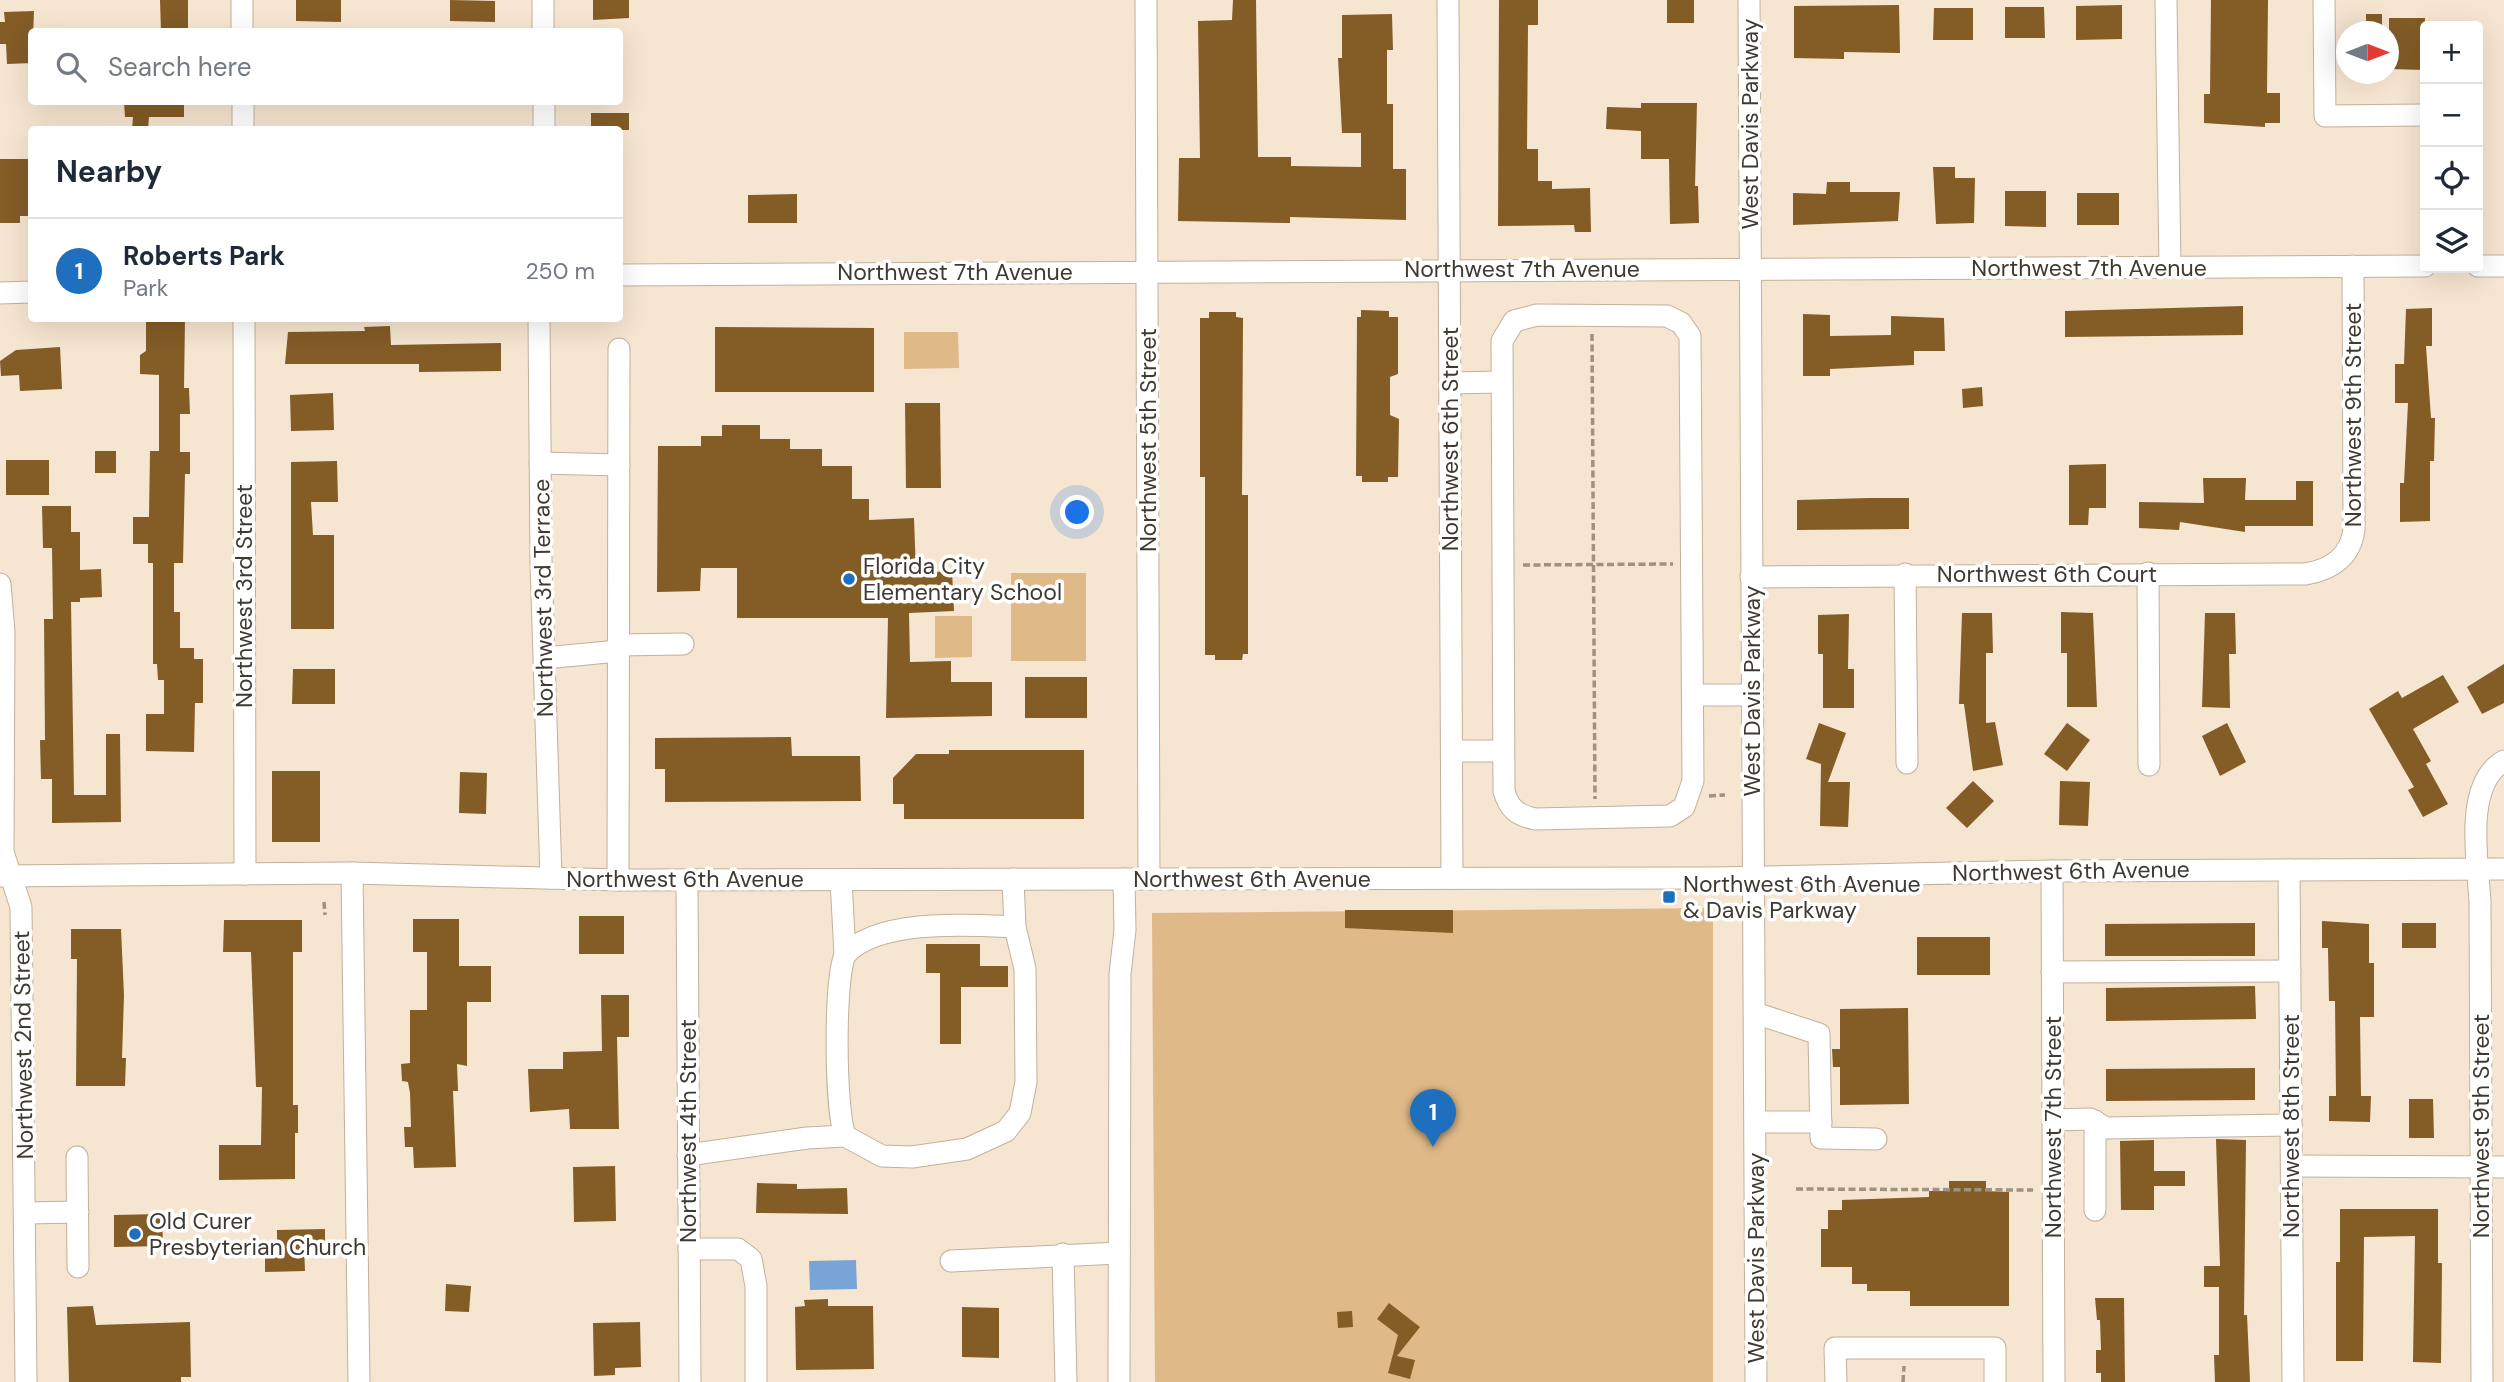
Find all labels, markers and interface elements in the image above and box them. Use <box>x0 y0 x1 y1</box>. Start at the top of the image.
street label: West Davis Parkway <box>1735 18 1765 230</box>
north arrow <box>2336 21 2399 84</box>
map controls <box>2420 21 2483 273</box>
button: + <box>2420 21 2483 84</box>
search box <box>28 28 623 105</box>
icon: search <box>52 48 90 86</box>
text: Search here <box>108 50 251 84</box>
button: − <box>2420 84 2483 147</box>
button: locate <box>2420 147 2483 210</box>
text: Nearby <box>56 152 162 191</box>
button: layers <box>2420 210 2483 273</box>
text: Roberts Park <box>123 239 285 273</box>
street label: Northwest 7th Avenue <box>1971 253 2207 283</box>
street label: Northwest 7th Avenue <box>1404 254 1640 284</box>
text: 1 <box>75 256 83 286</box>
text: 250 m <box>525 256 595 286</box>
street label: Northwest 7th Avenue <box>837 257 1073 287</box>
text: Park <box>123 273 168 303</box>
street label: Northwest 9th Street <box>2338 303 2368 527</box>
street label: Northwest 6th Street <box>1435 327 1465 551</box>
street label: Northwest 5th Street <box>1133 328 1163 552</box>
street label: Northwest 3rd Terrace <box>526 479 560 717</box>
street label: Northwest 3rd Street <box>229 484 259 708</box>
your location <box>1060 495 1094 529</box>
place label: Florida City Elementary School <box>863 551 1062 607</box>
street label: Northwest 6th Court <box>1937 559 2157 589</box>
marker: Florida City Elementary School <box>841 571 857 587</box>
street label: West Davis Parkway <box>1737 585 1767 797</box>
street label: Northwest 6th Avenue <box>1952 854 2190 888</box>
street label: Northwest 6th Avenue <box>566 864 804 894</box>
street label: Northwest 6th Avenue <box>1133 864 1371 894</box>
place label: Northwest 6th Avenue & Davis Parkway <box>1683 869 1921 925</box>
marker: Northwest 6th Avenue & Davis Parkway <box>1661 889 1677 905</box>
street label: Northwest 2nd Street <box>6 930 40 1160</box>
street label: Northwest 8th Street <box>2276 1014 2306 1238</box>
street label: Northwest 9th Street <box>2466 1014 2496 1238</box>
street label: Northwest 7th Street <box>2038 1016 2068 1238</box>
street label: Northwest 4th Street <box>673 1019 703 1243</box>
pin: 1 <box>1410 1089 1456 1147</box>
street label: West Davis Parkway <box>1741 1152 1771 1364</box>
place label: Old Curer Presbyterian Church <box>149 1206 366 1262</box>
marker: Old Curer Presbyterian Church <box>127 1226 143 1242</box>

